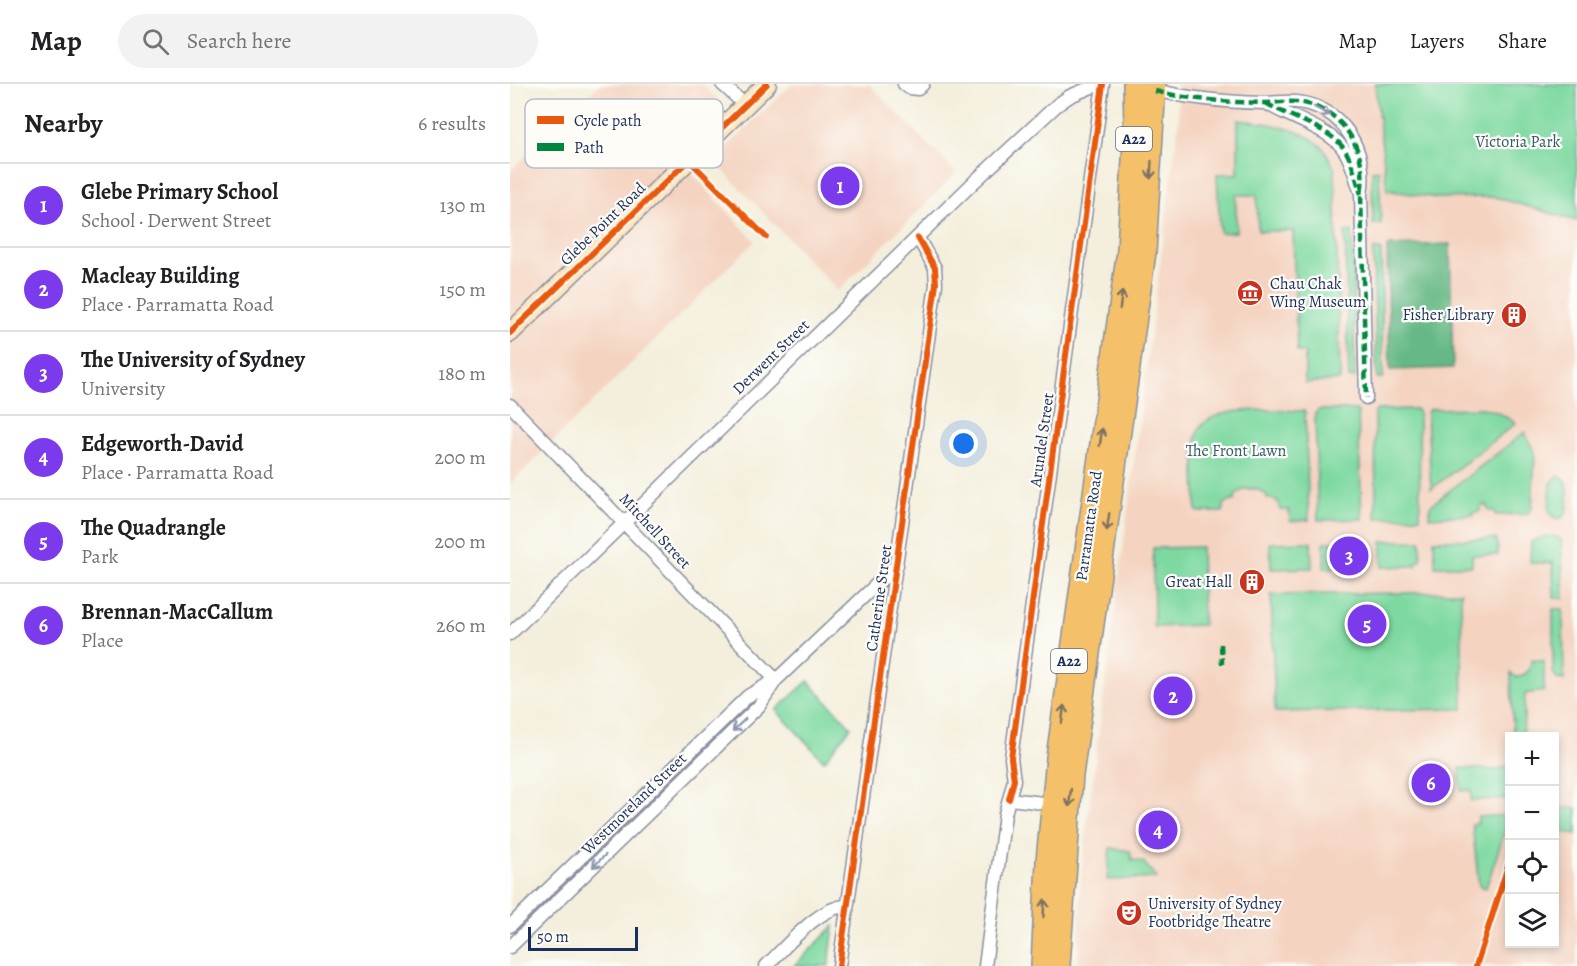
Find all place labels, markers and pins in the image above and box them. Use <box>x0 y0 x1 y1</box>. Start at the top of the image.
pin: 1 <box>820 164 860 208</box>
place label: Chau Chak Wing Museum <box>1269 273 1366 313</box>
museum icon: Chau Chak Wing Museum <box>1235 278 1265 308</box>
building icon: Fisher Library <box>1499 300 1529 330</box>
place label: Fisher Library <box>1402 304 1495 326</box>
pin: 3 <box>1330 534 1368 578</box>
building icon: Great Hall <box>1237 567 1267 597</box>
place label: Great Hall <box>1166 571 1232 593</box>
pin: 5 <box>1348 602 1386 646</box>
pin: 2 <box>1154 674 1192 718</box>
pin: 6 <box>1412 760 1450 806</box>
pin: 4 <box>1138 808 1178 852</box>
place label: University of Sydney Footbridge Theatre <box>1148 893 1283 933</box>
theatre icon: University of Sydney Footbridge Theatre <box>1114 898 1144 928</box>

